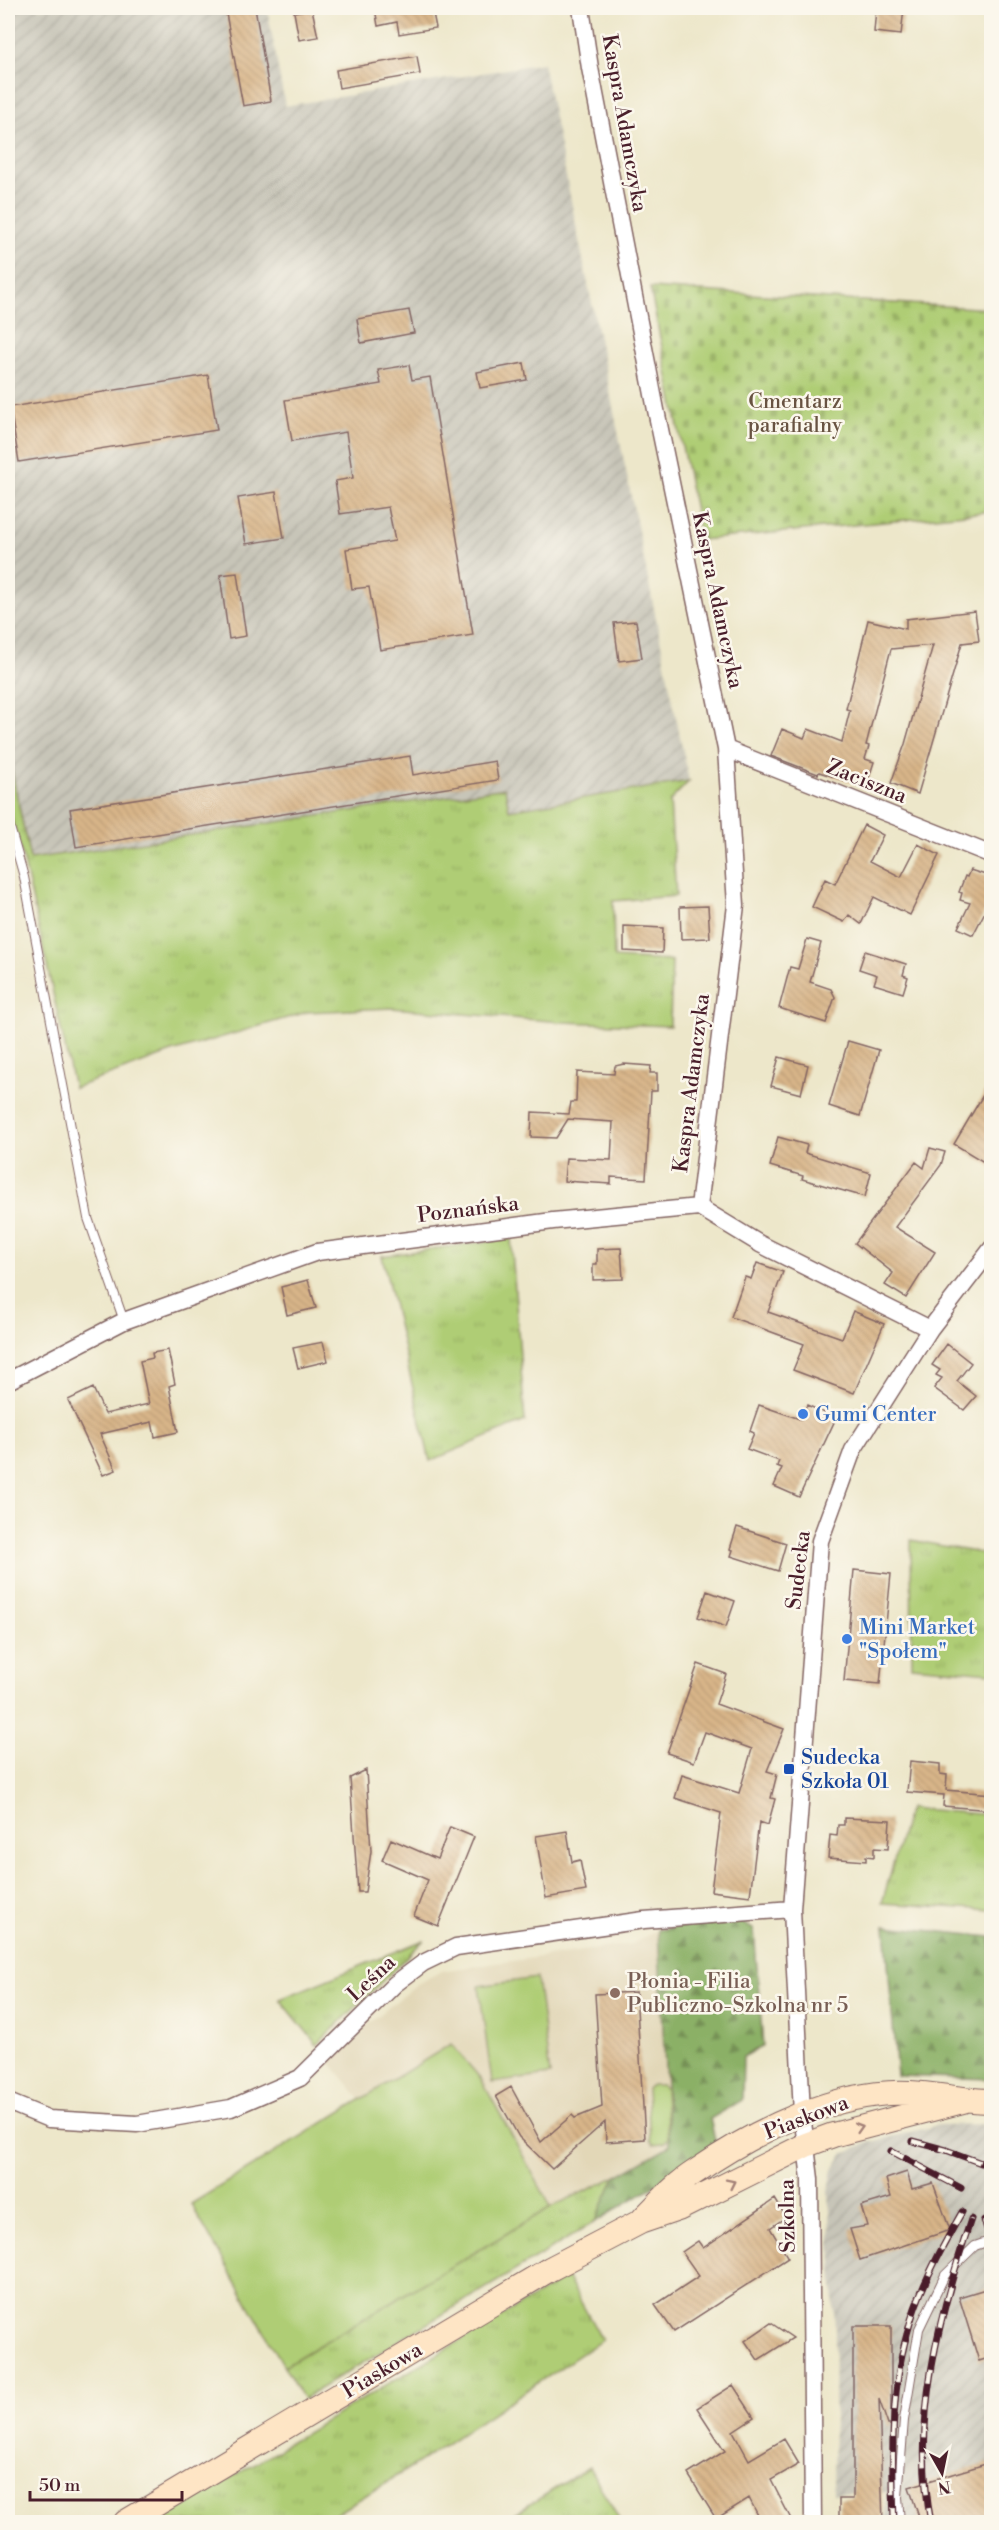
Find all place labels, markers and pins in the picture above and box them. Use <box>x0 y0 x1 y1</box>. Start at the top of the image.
place label: Gumi Center <box>815 1402 937 1428</box>
marker: Gumi Center <box>796 1407 810 1421</box>
place label: Mini Market "Społem" <box>859 1615 976 1665</box>
marker: Mini Market "Społem" <box>840 1632 854 1646</box>
place label: Sudecka Szkoła 01 <box>801 1745 889 1795</box>
marker: Sudecka Szkoła 01 <box>782 1762 796 1776</box>
place label: Płonia - Filia Publiczno-Szkolna nr 5 <box>627 1969 848 2019</box>
marker: Płonia - Filia Publiczno-Szkolna nr 5 <box>608 1986 622 2000</box>

